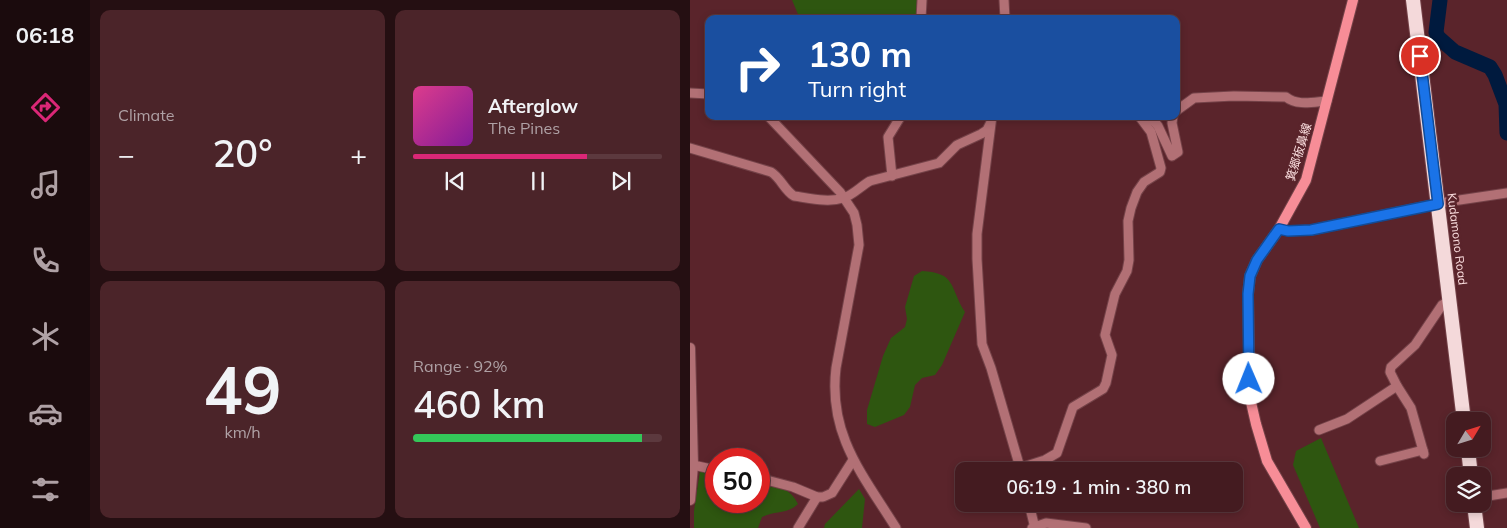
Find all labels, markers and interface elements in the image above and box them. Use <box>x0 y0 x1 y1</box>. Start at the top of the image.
text: 06:18 <box>16 21 74 49</box>
text: 130 m <box>808 32 912 76</box>
icon: right <box>725 35 790 100</box>
pin <box>1399 35 1441 77</box>
icon: arrive <box>1406 42 1434 70</box>
text: Turn right <box>808 75 906 103</box>
icon: directions <box>28 90 63 125</box>
text: Afterglow <box>488 94 578 118</box>
text: Climate <box>118 105 174 125</box>
text: The Pines <box>488 118 560 138</box>
street label: 箕郷板鼻線 <box>1283 121 1314 183</box>
text: 20° <box>213 129 272 177</box>
text: − <box>118 137 135 172</box>
text: + <box>350 137 367 172</box>
icon: music <box>28 167 63 202</box>
icon: previous <box>441 167 469 195</box>
icon: pause <box>524 167 552 195</box>
icon: next <box>607 167 635 195</box>
street label: Kudamono Road <box>1444 192 1471 286</box>
icon: phone <box>28 243 63 278</box>
icon: climate <box>28 319 63 354</box>
text: 49 <box>203 349 282 430</box>
position arrow <box>1222 352 1274 404</box>
text: Range · 92% <box>413 356 508 376</box>
text: 460 km <box>413 380 546 428</box>
icon: car <box>28 396 63 431</box>
north arrow <box>1446 412 1491 458</box>
map controls <box>1446 412 1491 512</box>
text: km/h <box>224 422 261 442</box>
speed limit sign: 50 <box>705 448 770 513</box>
button: layers <box>1446 467 1491 512</box>
icon: filters <box>28 472 63 507</box>
text: 06:19 · 1 min · 380 m <box>1006 475 1192 499</box>

